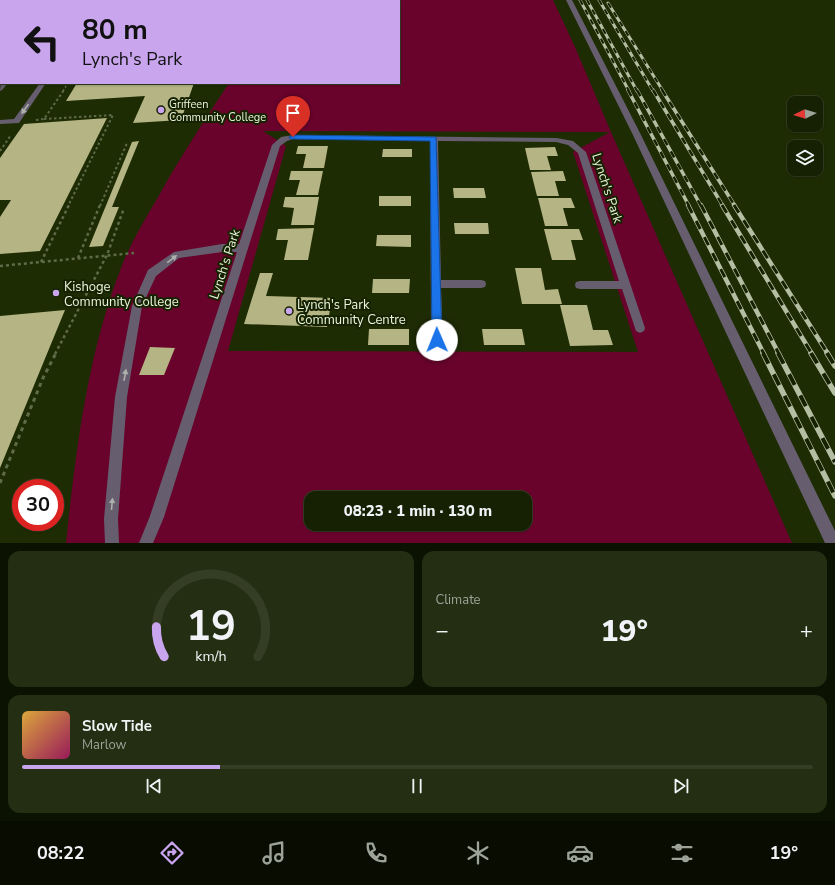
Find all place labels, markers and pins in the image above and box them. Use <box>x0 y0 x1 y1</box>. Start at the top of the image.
pin <box>276 96 310 137</box>
place label: Griffeen Community College <box>169 97 266 125</box>
marker: Griffeen Community College <box>156 105 166 115</box>
place label: Kishoge Community College <box>64 278 179 311</box>
marker: Kishoge Community College <box>51 288 61 298</box>
place label: Lynch's Park Community Centre <box>297 296 406 329</box>
marker: Lynch's Park Community Centre <box>284 306 294 316</box>

